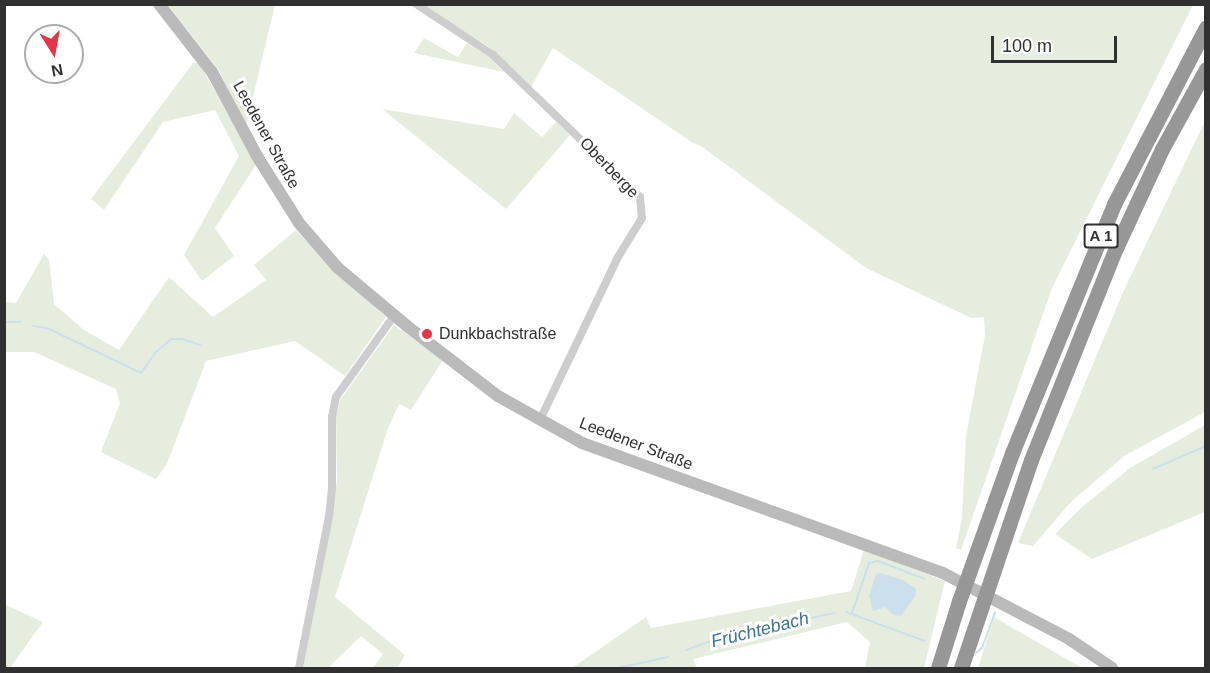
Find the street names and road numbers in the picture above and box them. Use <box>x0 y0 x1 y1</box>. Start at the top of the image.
street label: Leedener Straße <box>228 78 304 192</box>
street label: Oberberge <box>576 134 642 202</box>
road number: A 1 <box>1083 224 1119 248</box>
street label: Leedener Straße <box>577 414 695 474</box>

